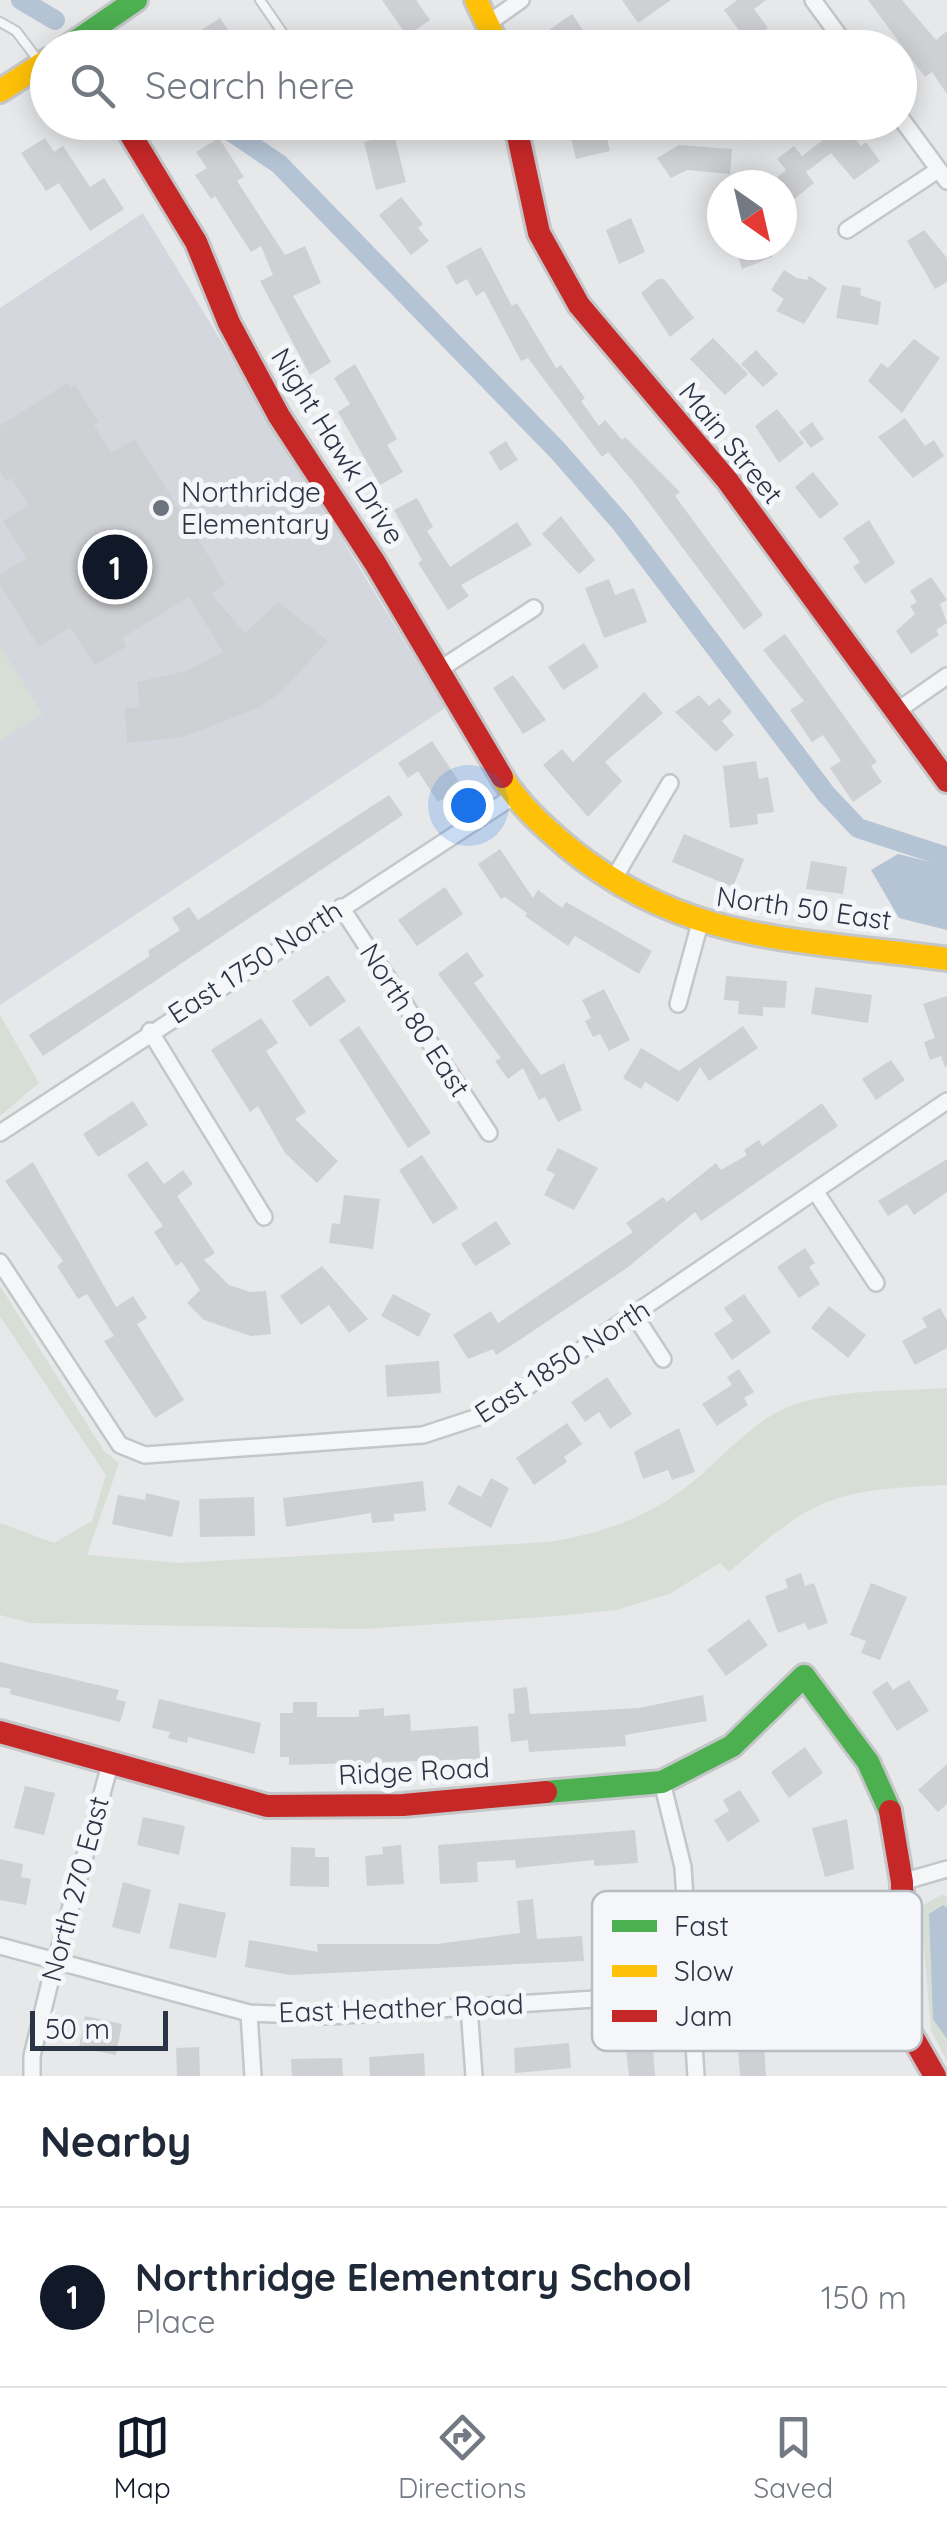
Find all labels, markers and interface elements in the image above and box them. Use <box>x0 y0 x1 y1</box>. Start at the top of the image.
search box <box>30 30 917 140</box>
icon: search <box>65 58 120 113</box>
text: Search here <box>145 61 355 109</box>
north arrow <box>707 170 797 260</box>
street label: Night Hawk Drive <box>264 341 413 550</box>
street label: Main Street <box>672 375 791 511</box>
place label: Northridge Elementary <box>181 474 330 541</box>
marker: Northridge Elementary <box>150 497 172 519</box>
pin: 1 <box>82 530 148 604</box>
your location <box>443 780 494 831</box>
street label: North 50 East <box>714 878 894 937</box>
street label: East 1750 North <box>161 892 349 1031</box>
street label: North 80 East <box>353 936 478 1103</box>
street label: East 1850 North <box>468 1291 656 1430</box>
street label: Ridge Road <box>337 1749 491 1792</box>
street label: North 270 East <box>33 1792 116 1985</box>
legend <box>592 1891 922 2051</box>
text: Fast <box>674 1908 729 1943</box>
text: Slow <box>674 1953 734 1988</box>
street label: East Heather Road <box>278 1986 524 2029</box>
text: Jam <box>674 1998 733 2033</box>
scale bar <box>30 2006 168 2050</box>
text: 50 m <box>45 2011 110 2046</box>
text: Nearby <box>40 2115 191 2168</box>
text: Northridge Elementary School <box>135 2253 692 2301</box>
text: 1 <box>66 2277 79 2317</box>
text: 150 m <box>821 2277 907 2317</box>
text: Place <box>135 2301 215 2341</box>
tab: Map <box>114 2410 171 2505</box>
tab: Directions <box>398 2410 526 2505</box>
tab: Saved <box>754 2410 833 2505</box>

